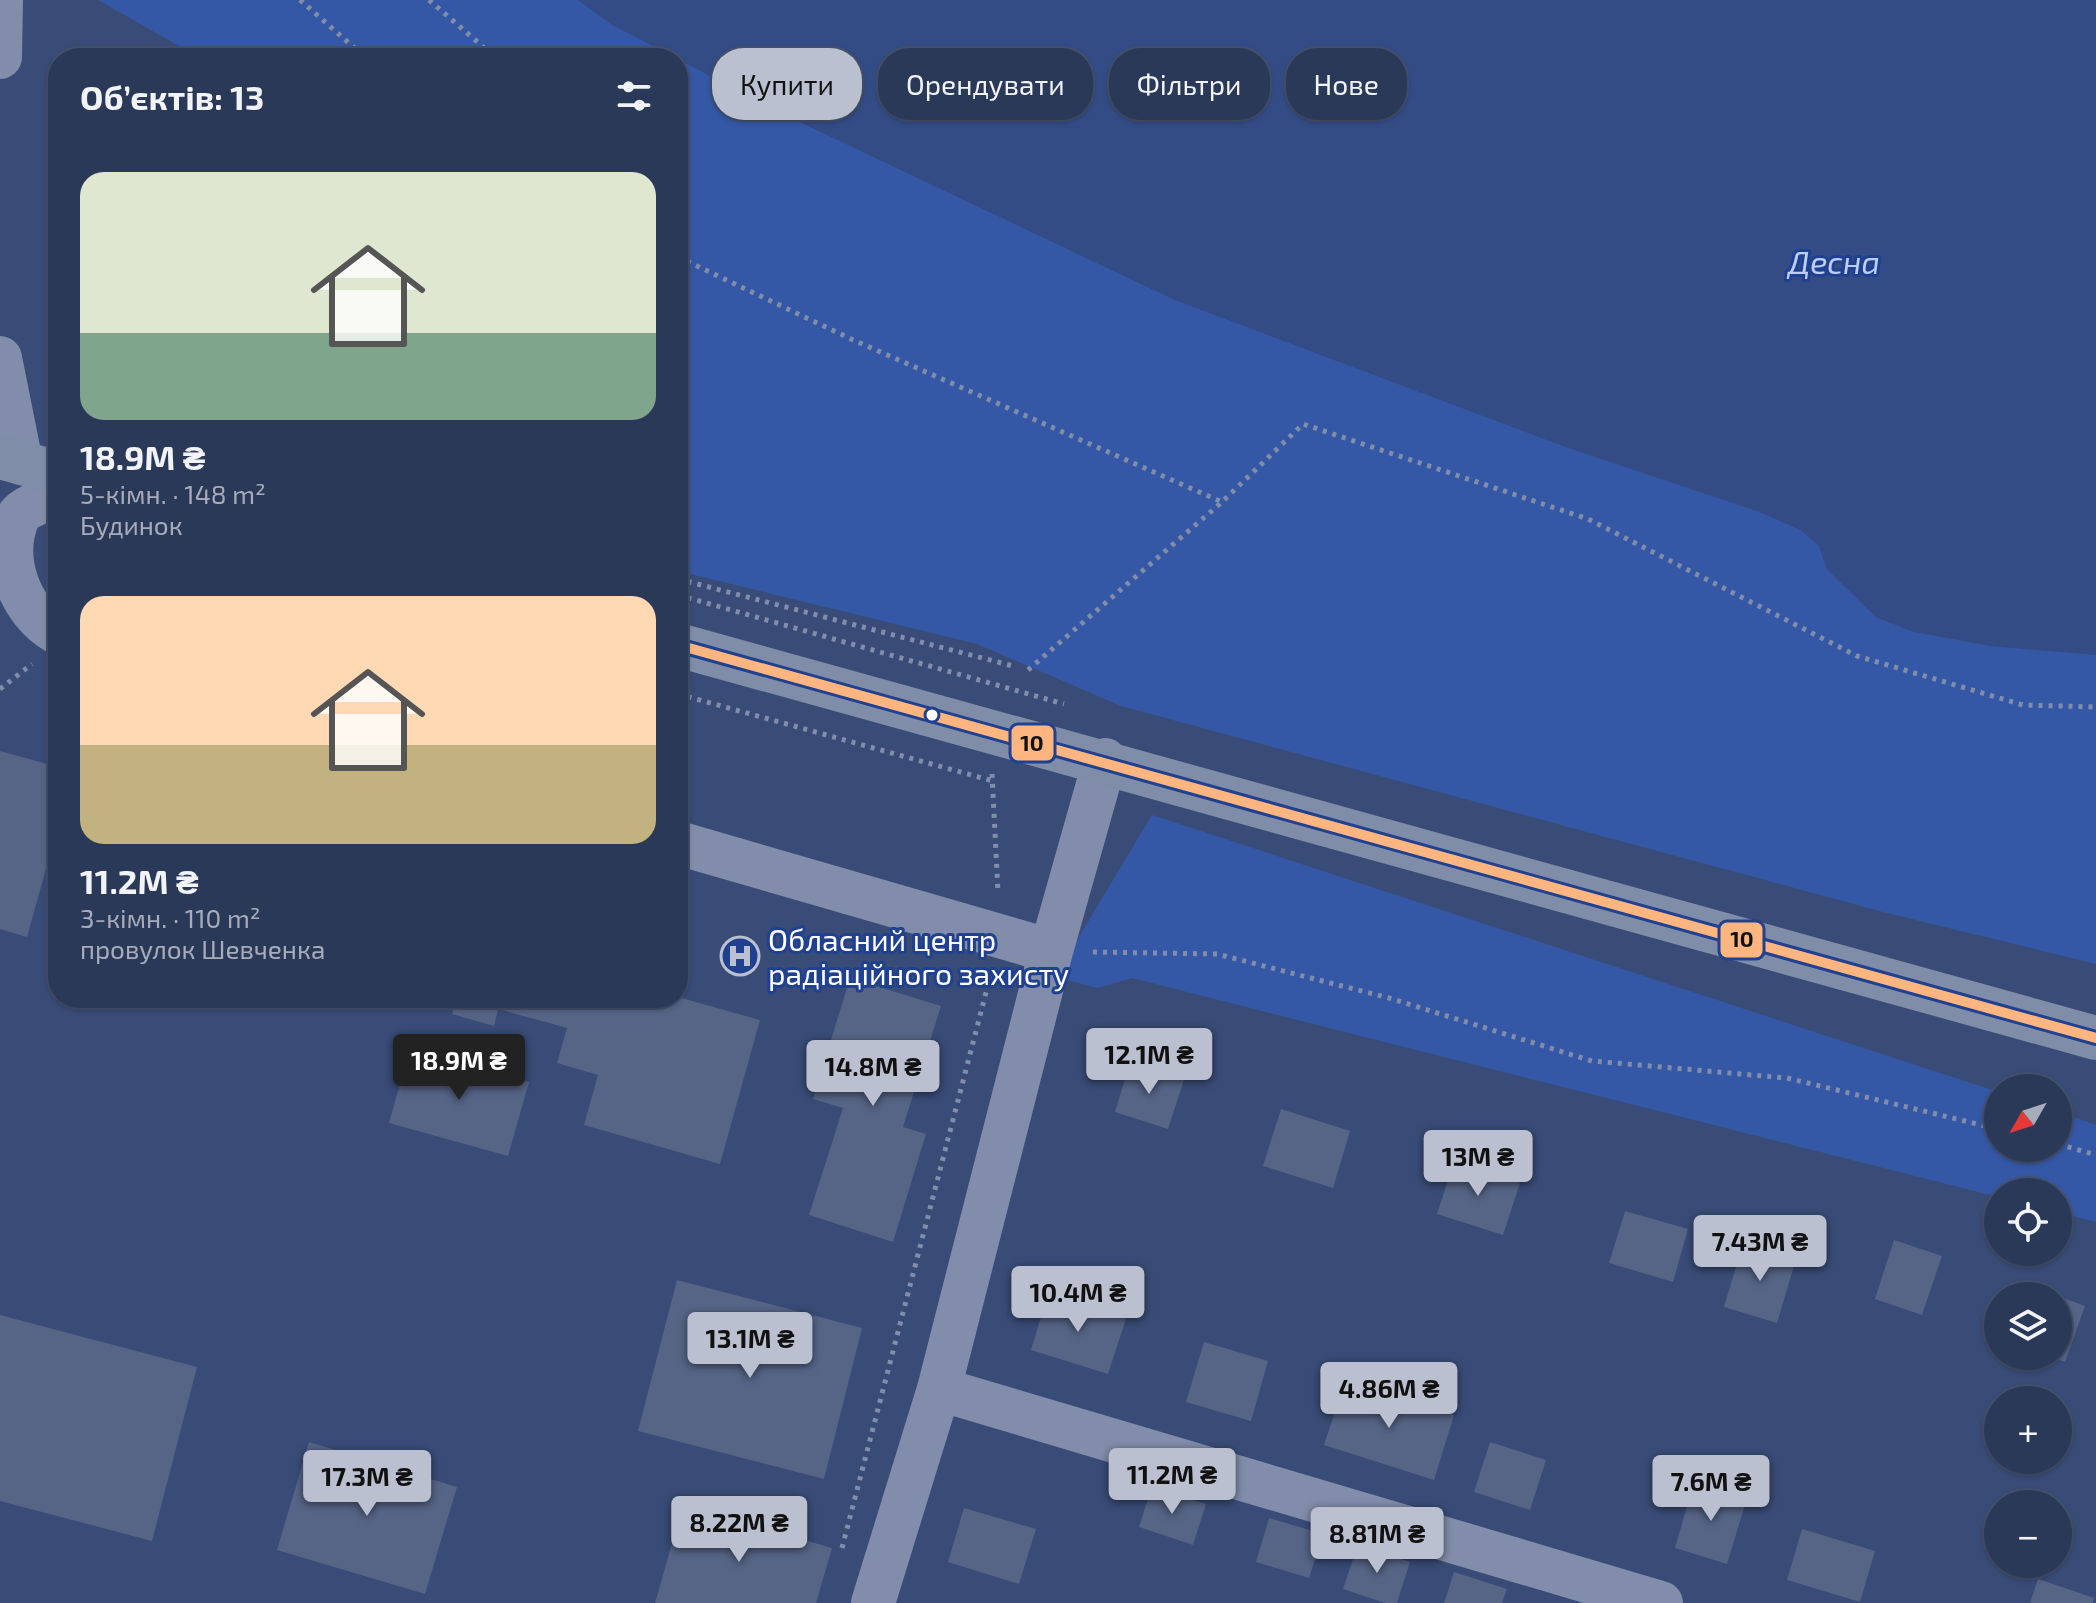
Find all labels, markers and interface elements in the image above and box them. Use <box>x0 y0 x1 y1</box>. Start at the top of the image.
chip: Купити <box>712 48 862 120</box>
chip: Орендувати <box>878 48 1093 120</box>
chip: Фільтри <box>1109 48 1270 120</box>
chip: Нове <box>1286 48 1407 120</box>
icon: filters <box>612 74 656 118</box>
text: Об’єктів: 13 <box>80 76 264 117</box>
icon: home <box>296 224 440 368</box>
water label: Десна <box>1786 242 1880 280</box>
text: 18.9M ₴ <box>80 436 205 477</box>
text: 5-кімн. · 148 m² <box>80 478 266 509</box>
text: Будинок <box>80 509 183 540</box>
icon: home <box>296 648 440 792</box>
unlabelled marker <box>924 707 940 723</box>
line badge: 10 <box>1010 724 1055 762</box>
text: 10 <box>1020 729 1044 755</box>
text: 11.2M ₴ <box>80 860 199 901</box>
text: 3-кімн. · 110 m² <box>80 902 261 933</box>
place label: Обласний центр радіаційного захисту <box>768 921 1069 992</box>
line badge: 10 <box>1719 921 1764 959</box>
text: 10 <box>1730 925 1754 951</box>
text: провулок Шевченка <box>80 933 325 964</box>
hospital icon: Обласний центр радіаційного захисту <box>719 935 761 977</box>
pin: 12.1M ₴ <box>1075 1028 1223 1096</box>
pin: 18.9M ₴ <box>385 1034 533 1102</box>
text: 12.1M ₴ <box>1104 1038 1194 1069</box>
pin: 14.8M ₴ <box>799 1040 947 1108</box>
text: 18.9M ₴ <box>411 1044 507 1075</box>
text: 14.8M ₴ <box>824 1050 922 1081</box>
north arrow <box>1984 1074 2072 1162</box>
map controls <box>1984 1074 2072 1578</box>
pin: 13M ₴ <box>1422 1130 1534 1198</box>
text: 13M ₴ <box>1442 1140 1514 1171</box>
button: locate <box>1984 1178 2072 1266</box>
pin: 7.43M ₴ <box>1686 1215 1834 1283</box>
text: 7.43M ₴ <box>1712 1225 1808 1256</box>
pin: 10.4M ₴ <box>1004 1266 1152 1334</box>
text: 10.4M ₴ <box>1029 1276 1127 1307</box>
button: layers <box>1984 1282 2072 1370</box>
pin: 13.1M ₴ <box>676 1312 824 1380</box>
text: 13.1M ₴ <box>705 1322 795 1353</box>
pin: 4.86M ₴ <box>1315 1362 1463 1430</box>
text: 4.86M ₴ <box>1338 1372 1440 1403</box>
button: + <box>1984 1386 2072 1474</box>
pin: 11.2M ₴ <box>1098 1448 1246 1516</box>
pin: 17.3M ₴ <box>293 1450 441 1518</box>
pin: 7.6M ₴ <box>1646 1455 1776 1523</box>
text: 11.2M ₴ <box>1127 1458 1217 1489</box>
text: 17.3M ₴ <box>321 1460 413 1491</box>
text: 7.6M ₴ <box>1670 1465 1752 1496</box>
button: − <box>1984 1490 2072 1578</box>
pin: 8.22M ₴ <box>665 1496 813 1564</box>
text: 8.22M ₴ <box>689 1506 789 1537</box>
pin: 8.81M ₴ <box>1303 1507 1451 1575</box>
text: 8.81M ₴ <box>1329 1517 1425 1548</box>

